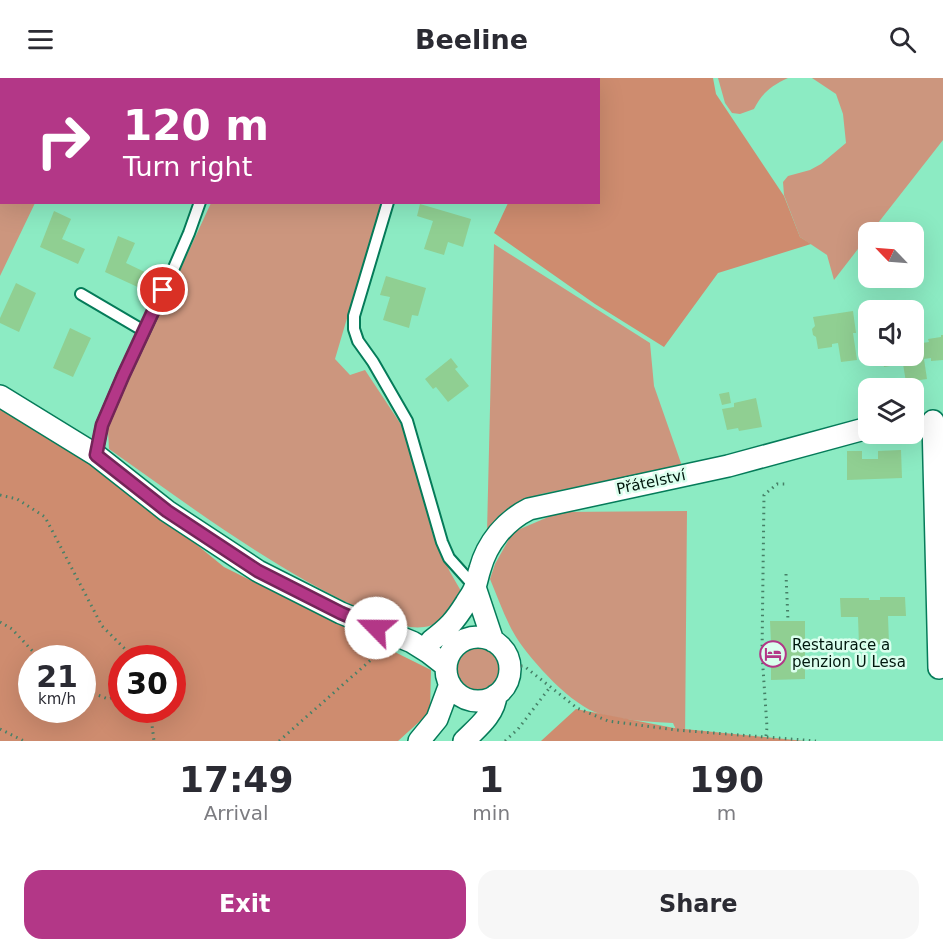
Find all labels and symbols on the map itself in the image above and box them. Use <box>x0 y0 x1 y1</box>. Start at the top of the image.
north arrow <box>858 222 924 288</box>
pin <box>137 264 188 315</box>
street label: Přátelství <box>615 466 688 498</box>
position arrow <box>344 596 408 660</box>
place label: Restaurace a penzion U Lesa <box>792 636 906 671</box>
hotel icon: Restaurace a penzion U Lesa <box>758 639 788 669</box>
speed limit sign: 30 <box>108 645 186 723</box>

